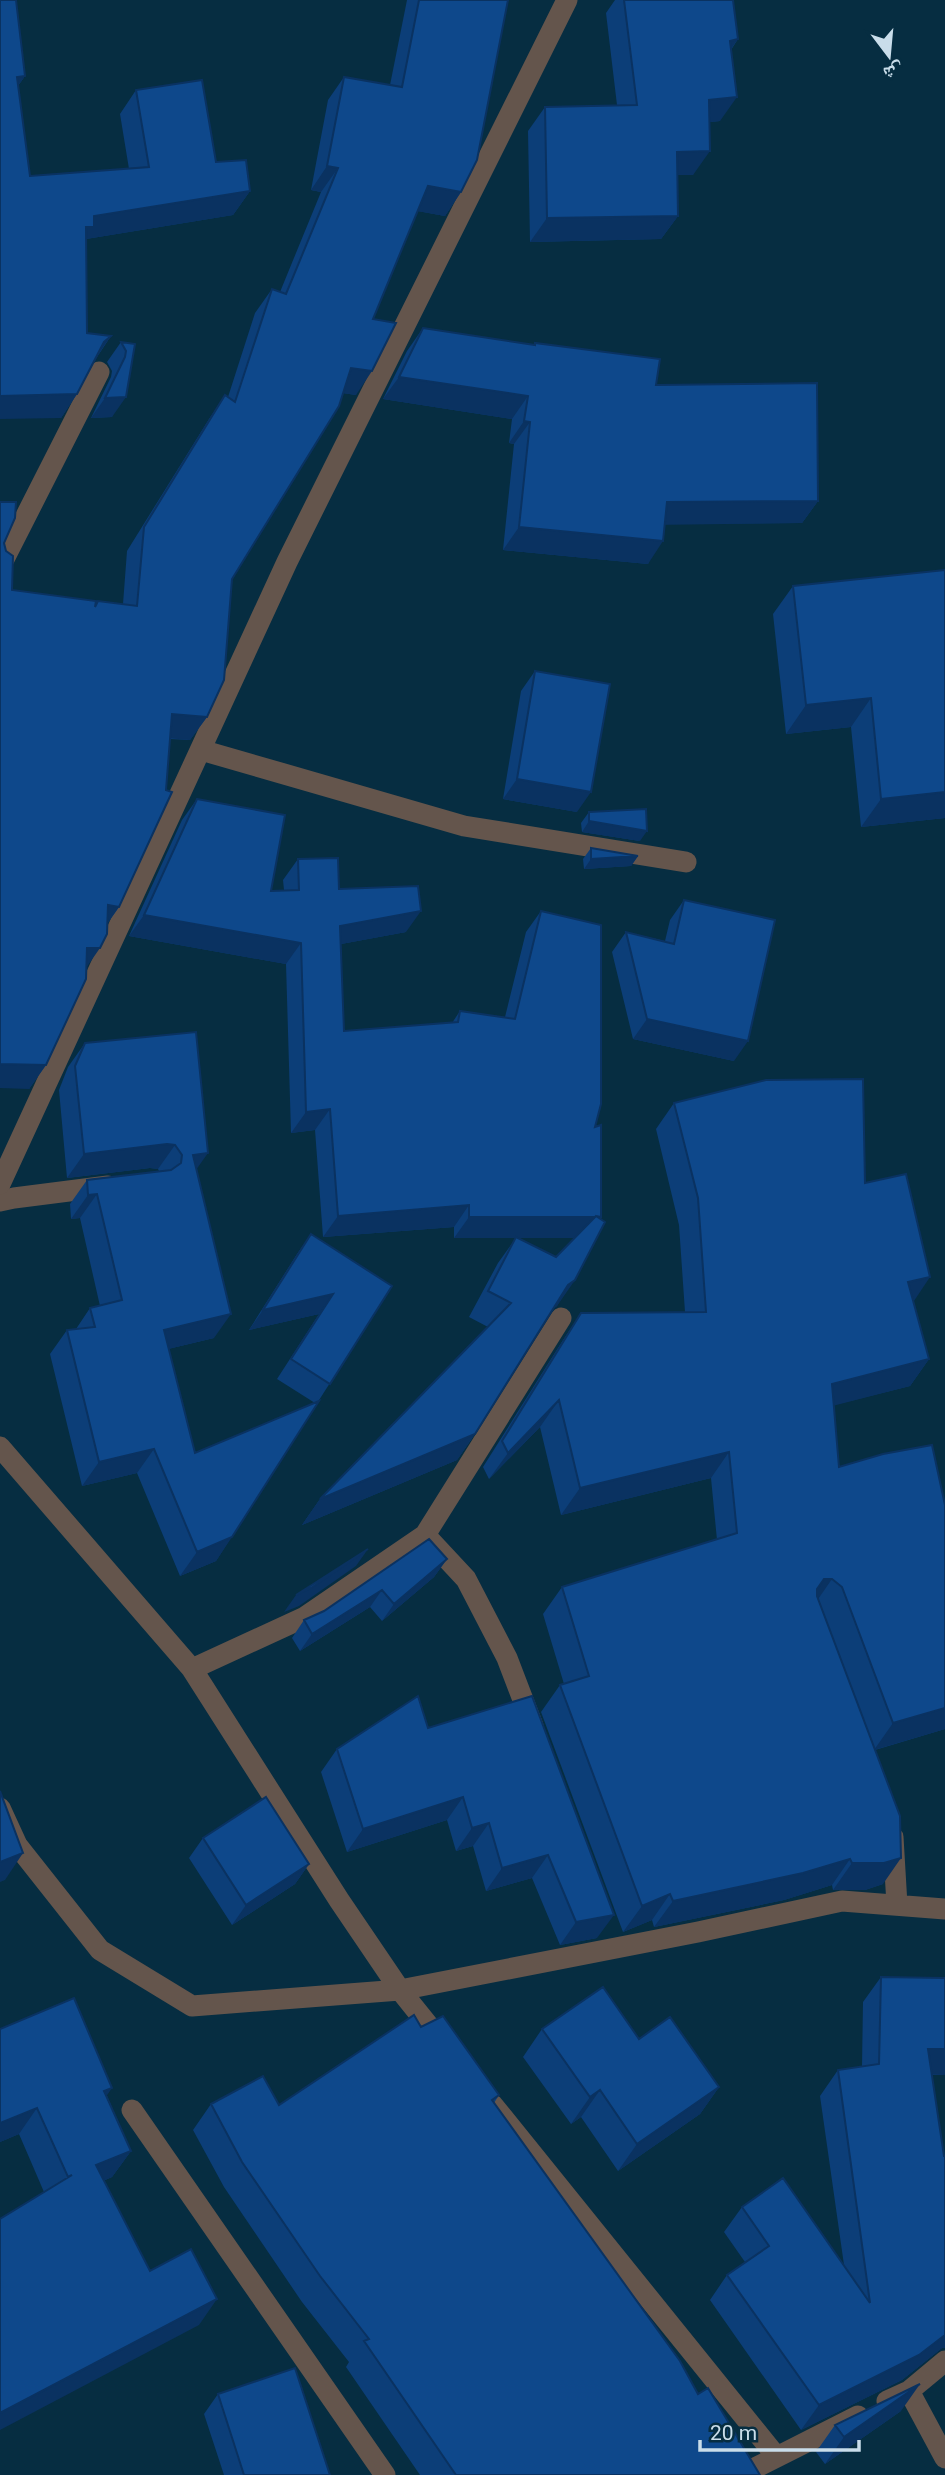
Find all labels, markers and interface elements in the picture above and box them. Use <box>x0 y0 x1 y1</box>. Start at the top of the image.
north arrow <box>854 21 924 91</box>
text: ش <box>881 58 906 86</box>
scale bar <box>700 2408 859 2452</box>
text: 20 m <box>710 2421 757 2445</box>

